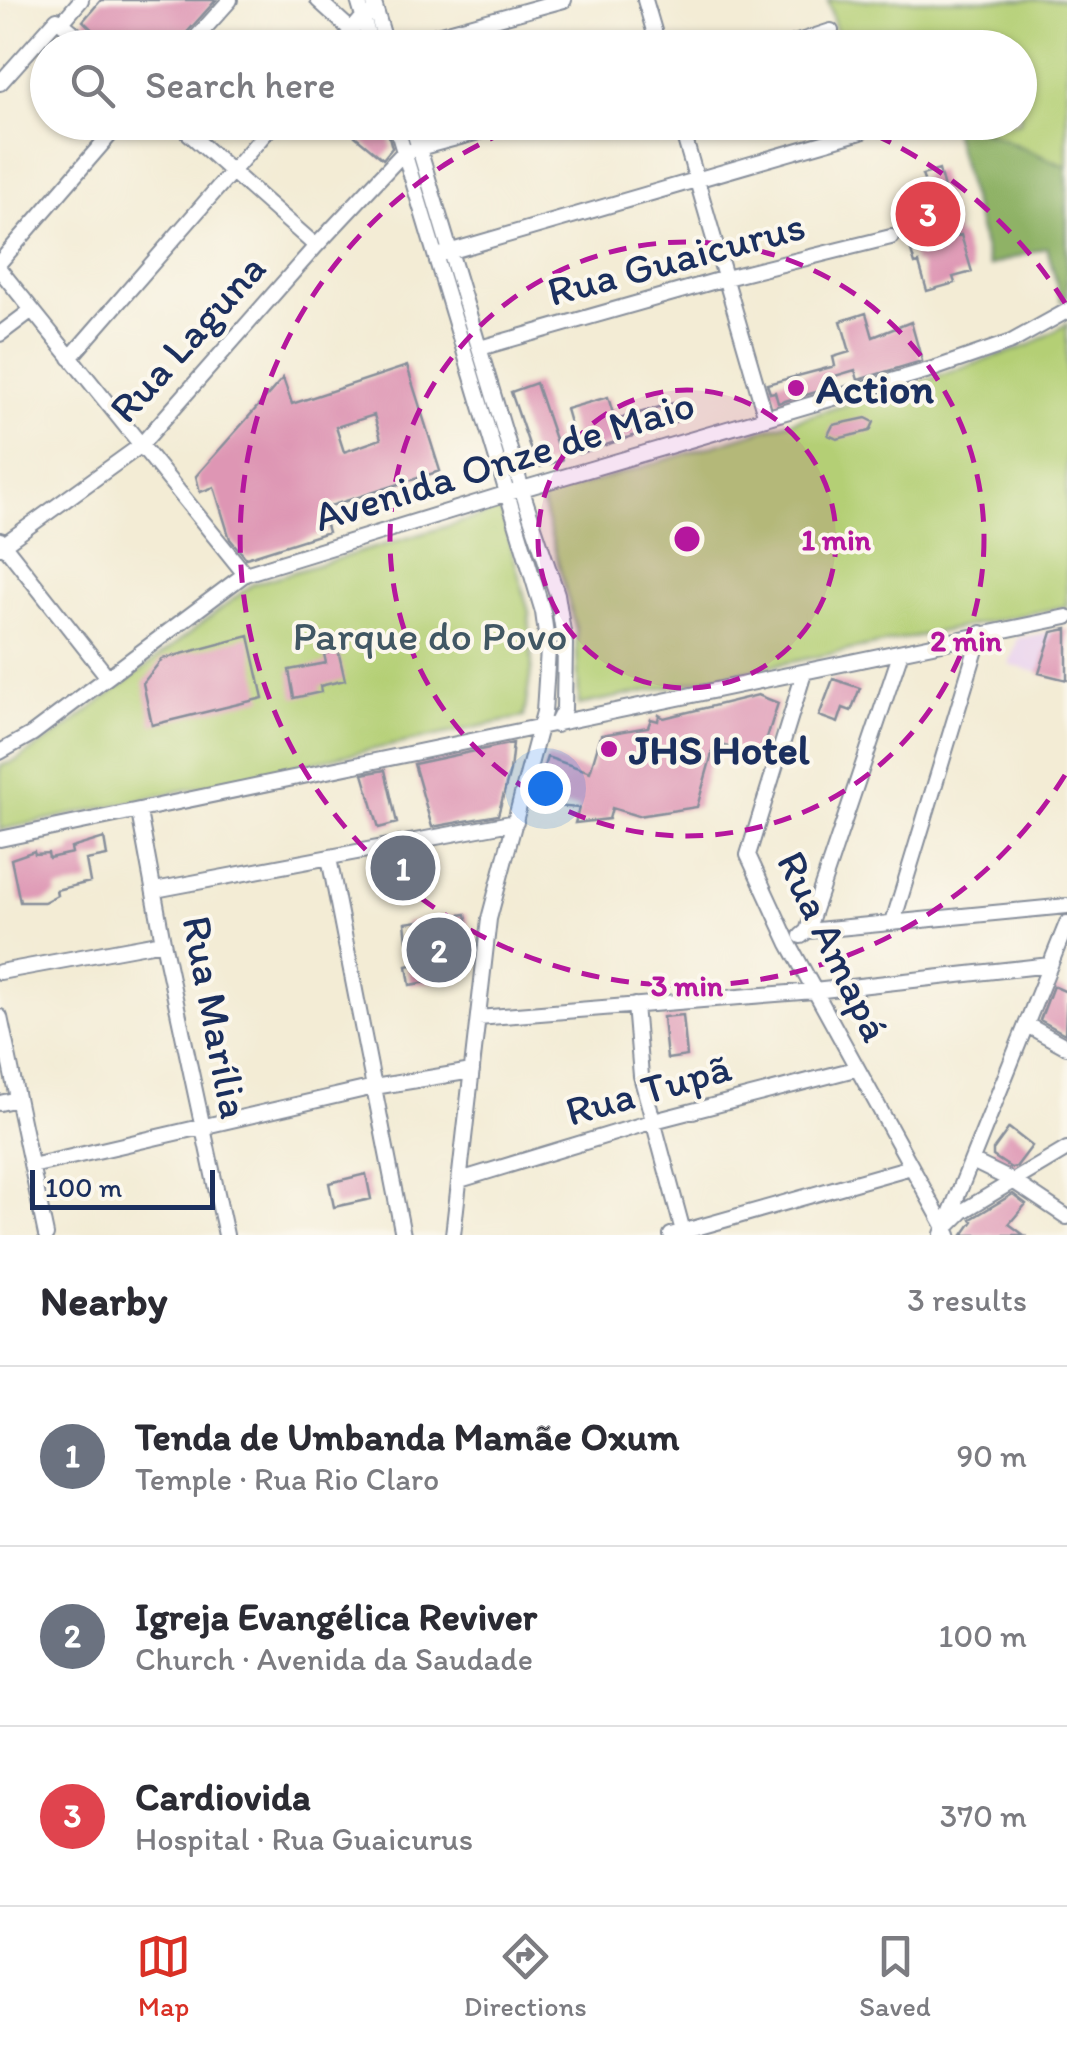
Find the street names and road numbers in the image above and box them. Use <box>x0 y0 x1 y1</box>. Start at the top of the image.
street label: Rua Guaicurus <box>542 199 810 317</box>
street label: Rua Laguna <box>98 243 276 433</box>
street label: Avenida Onze de Maio <box>308 378 700 542</box>
street label: Rua Amapá <box>766 843 902 1050</box>
street label: Rua Marília <box>171 911 261 1123</box>
street label: Rua Tupã <box>559 1041 737 1137</box>

